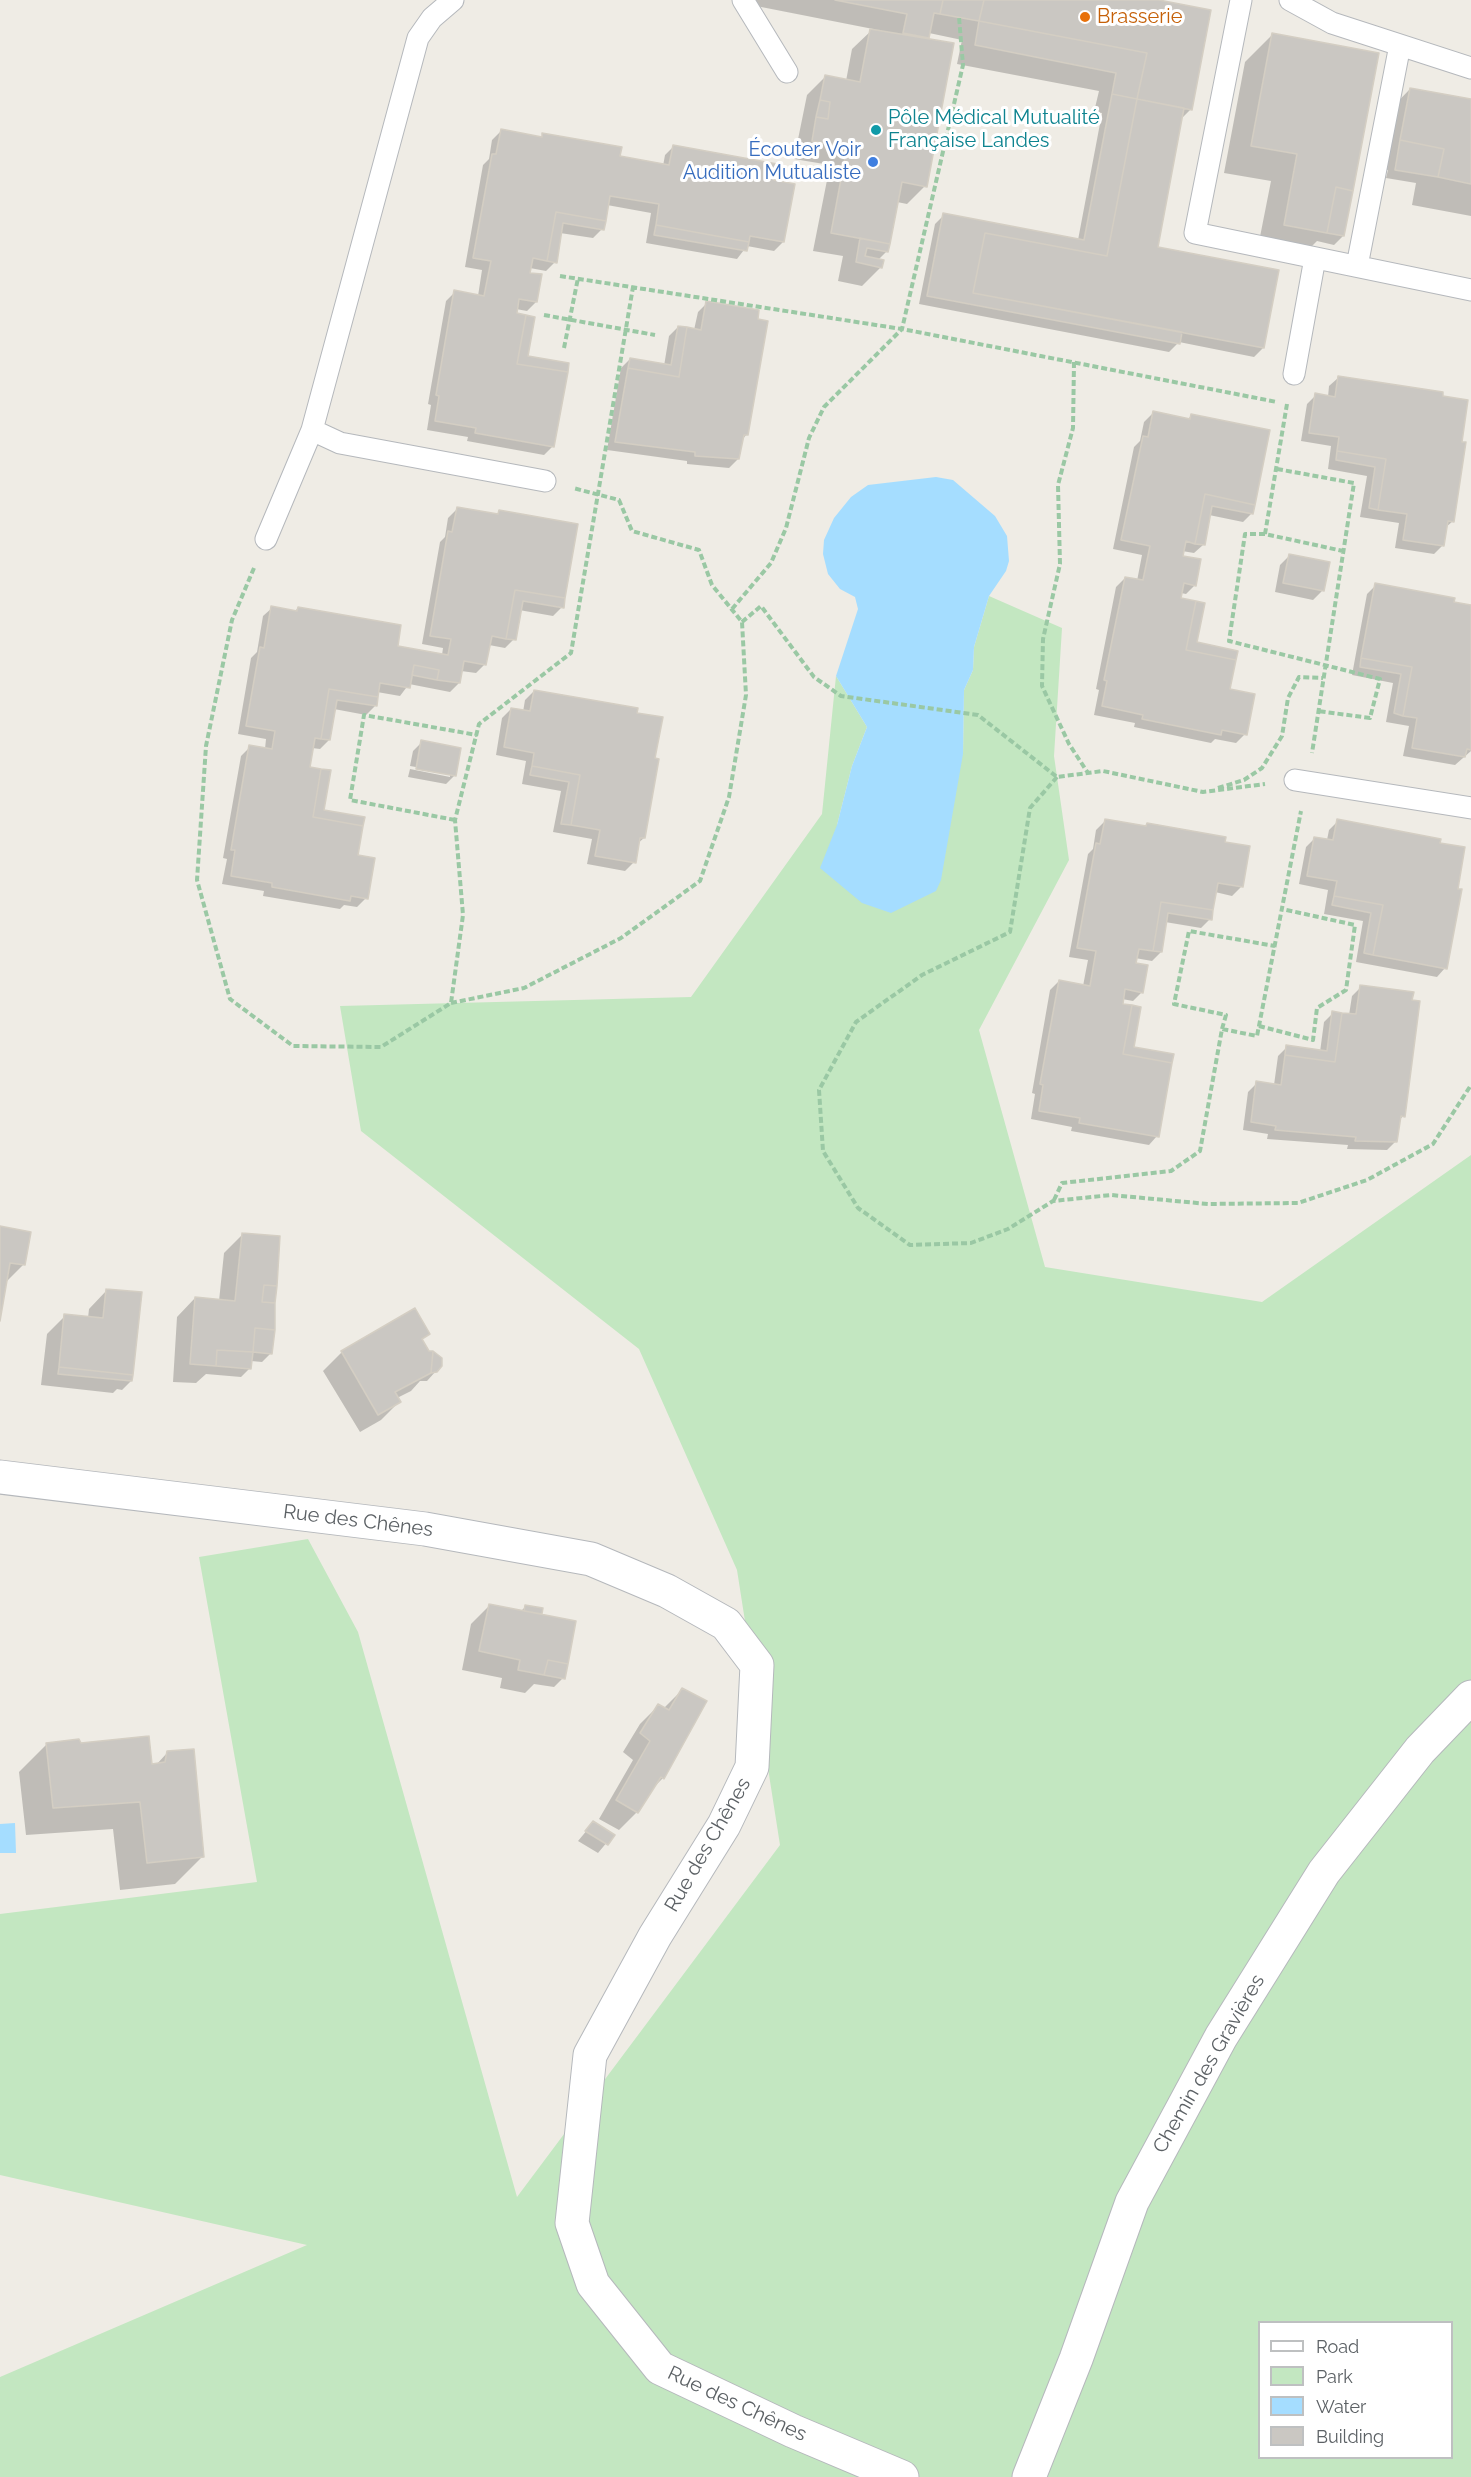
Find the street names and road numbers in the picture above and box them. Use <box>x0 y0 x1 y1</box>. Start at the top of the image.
street label: Rue des Chênes <box>282 1500 434 1542</box>
street label: Rue des Chênes <box>660 1774 756 1916</box>
street label: Chemin des Gravières <box>1148 1970 1270 2158</box>
street label: Rue des Chênes <box>664 2361 810 2447</box>

